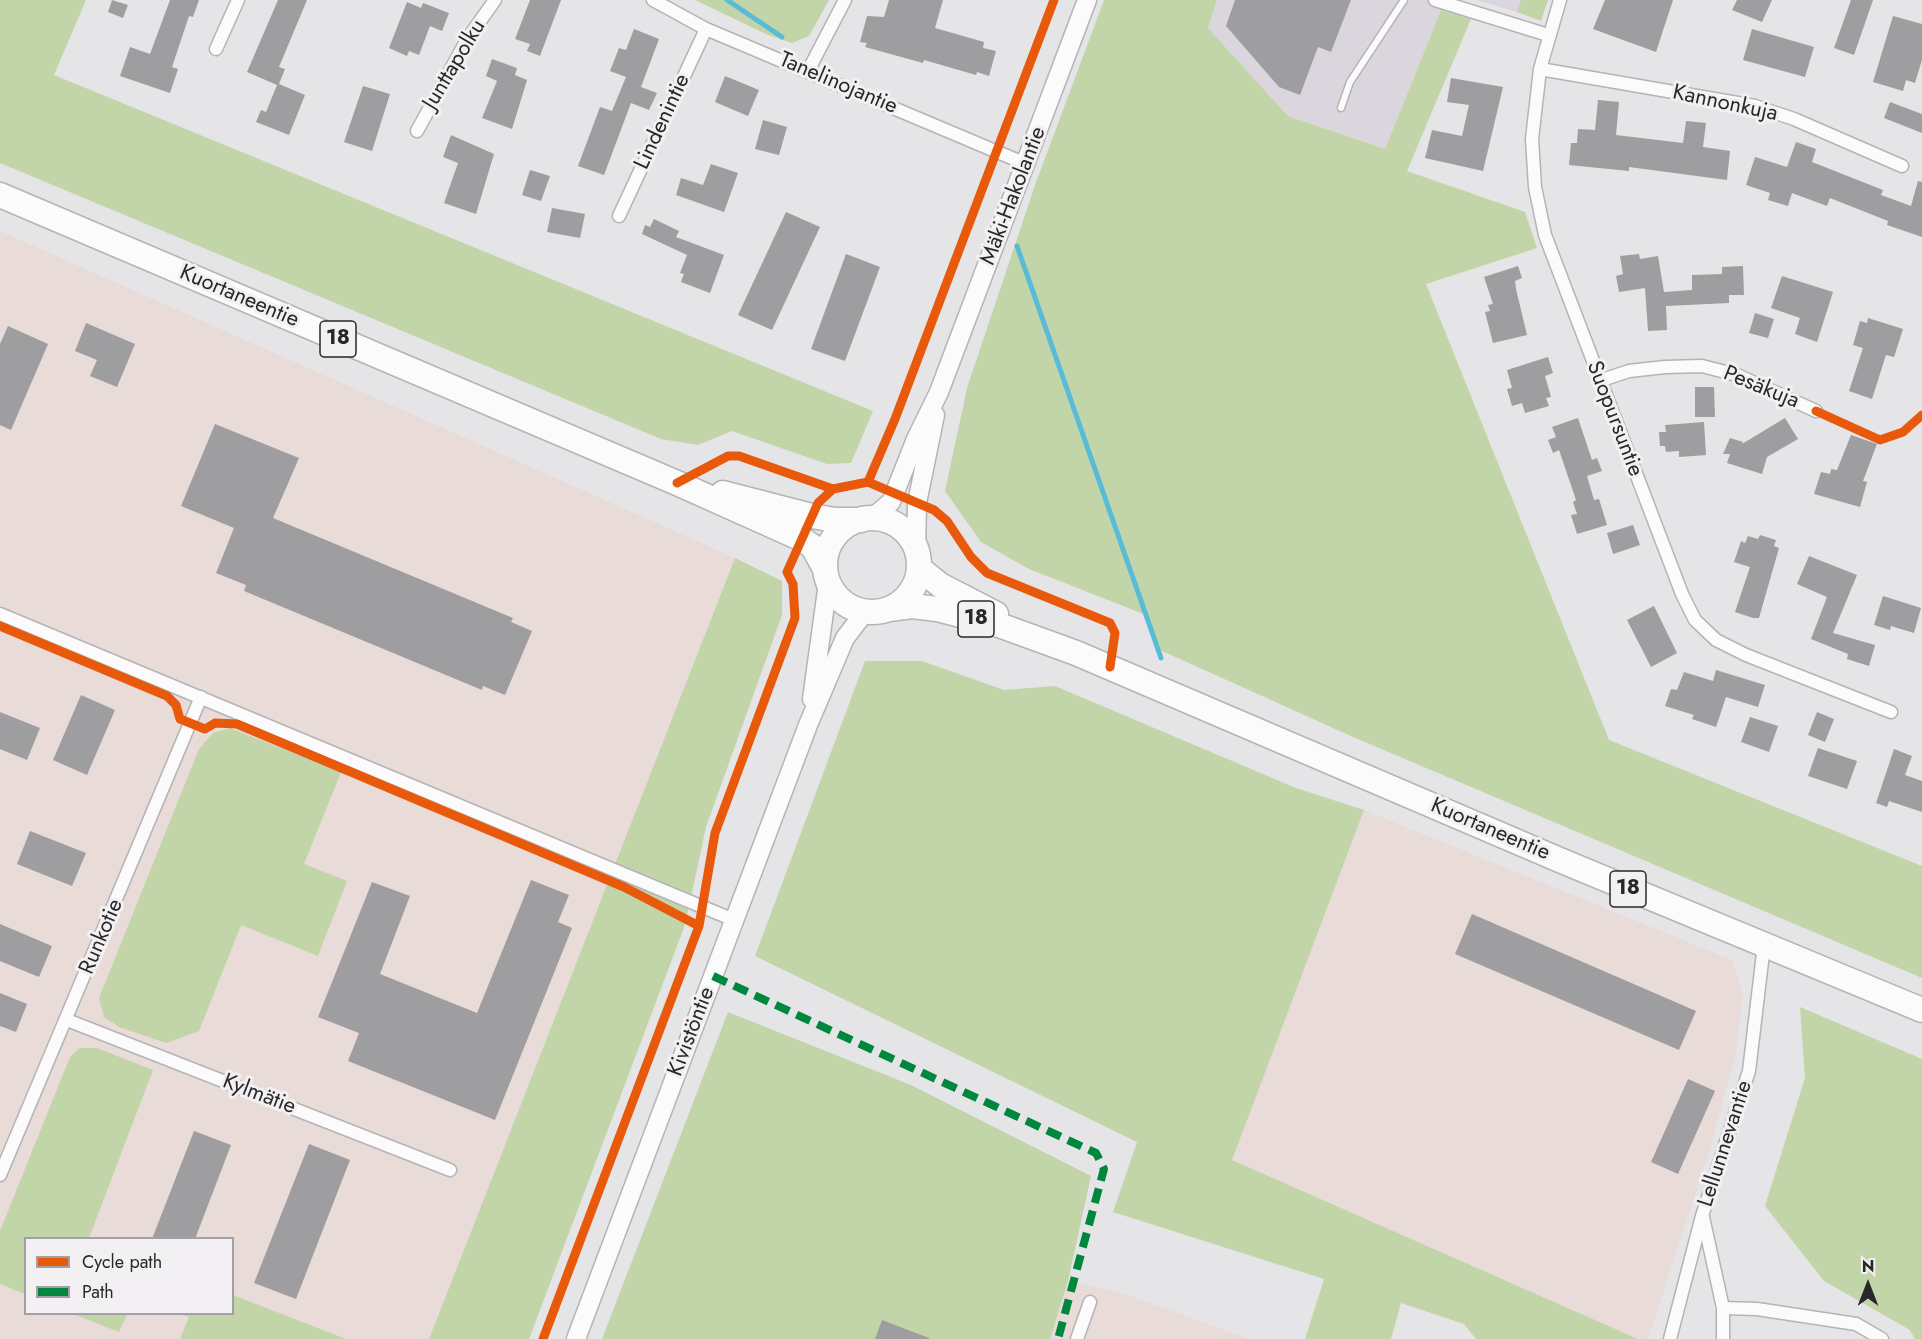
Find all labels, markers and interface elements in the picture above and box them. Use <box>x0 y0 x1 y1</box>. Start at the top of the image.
street label: Junttapolku <box>418 15 492 115</box>
street label: Tanelinojantie <box>775 47 901 121</box>
street label: Lindenintie <box>629 70 697 174</box>
street label: Kannonkuja <box>1670 80 1780 128</box>
street label: Mäki-Hakolantie <box>976 123 1052 269</box>
street label: Kuortaneentie <box>175 260 303 334</box>
road number: 18 <box>320 321 356 357</box>
street label: Suopursuntie <box>1580 358 1648 480</box>
street label: Pesäkuja <box>1719 361 1803 415</box>
road number: 18 <box>958 601 994 637</box>
street label: Kuortaneentie <box>1426 793 1554 867</box>
road number: 18 <box>1610 871 1646 907</box>
street label: Runkotie <box>74 895 130 979</box>
street label: Kivistöntie <box>663 984 721 1080</box>
street label: Kylmätie <box>219 1069 299 1121</box>
street label: Lellunnevantie <box>1693 1078 1759 1210</box>
legend <box>24 1237 234 1315</box>
text: Cycle path <box>82 1249 162 1275</box>
north arrow <box>1838 1255 1898 1315</box>
text: N <box>1862 1255 1874 1278</box>
text: Path <box>82 1279 114 1305</box>

